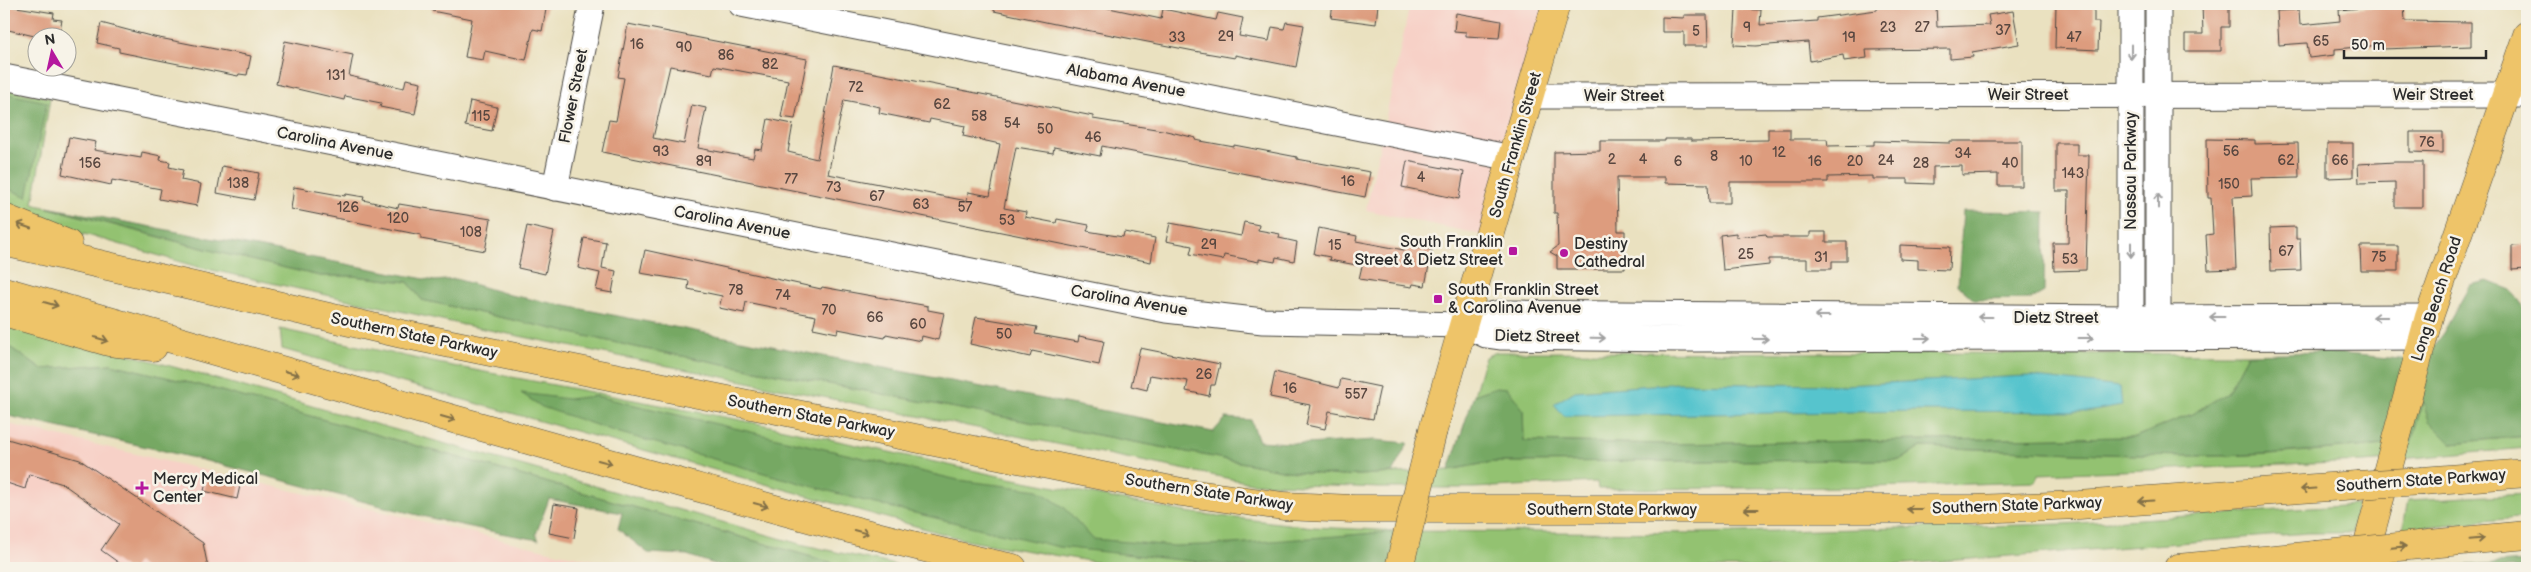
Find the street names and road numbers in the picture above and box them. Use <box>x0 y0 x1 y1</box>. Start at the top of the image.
street label: Flower Street <box>556 47 592 145</box>
street label: Alabama Avenue <box>1065 60 1188 102</box>
street label: South Franklin Street <box>1486 70 1546 220</box>
street label: Weir Street <box>1988 86 2068 105</box>
street label: Weir Street <box>2393 86 2473 105</box>
street label: Weir Street <box>1584 87 1664 106</box>
street label: Nassau Parkway <box>2122 111 2141 230</box>
street label: Carolina Avenue <box>275 123 395 165</box>
street label: Carolina Avenue <box>672 202 792 244</box>
street label: Long Beach Road <box>2408 234 2466 364</box>
street label: Carolina Avenue <box>1069 281 1189 321</box>
street label: Southern State Parkway <box>329 309 500 363</box>
street label: Dietz Street <box>2013 309 2099 328</box>
street label: Dietz Street <box>1494 327 1580 347</box>
street label: Southern State Parkway <box>726 391 897 443</box>
street label: Southern State Parkway <box>2336 466 2507 496</box>
street label: Southern State Parkway <box>1124 470 1295 516</box>
street label: Southern State Parkway <box>1932 494 2103 518</box>
street label: Southern State Parkway <box>1527 501 1698 520</box>

